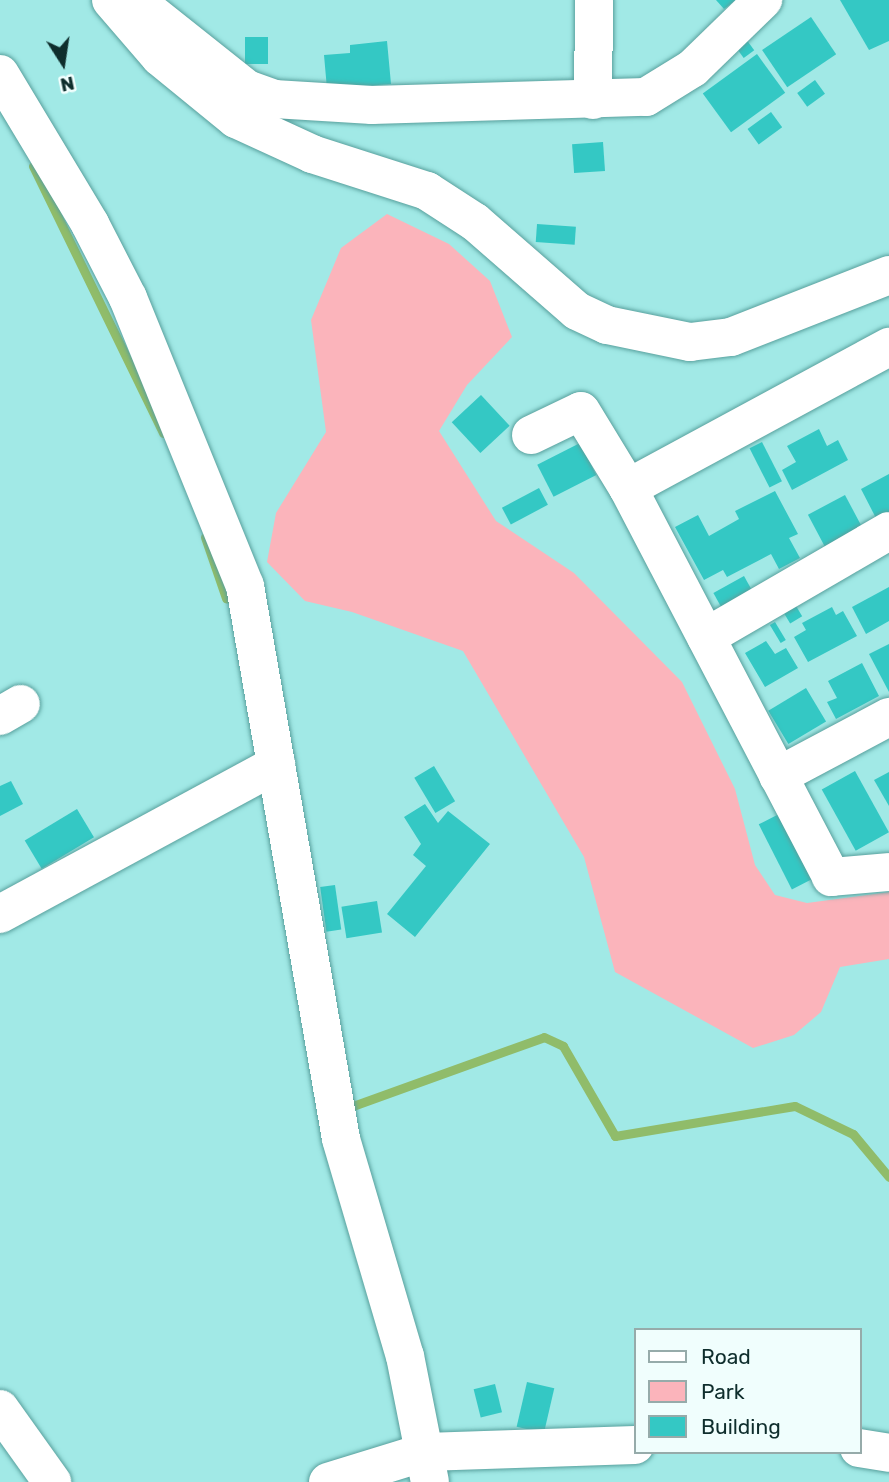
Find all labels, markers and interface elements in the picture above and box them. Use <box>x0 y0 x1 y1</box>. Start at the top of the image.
north arrow <box>28 28 98 98</box>
text: N <box>58 71 77 97</box>
legend <box>634 1328 861 1454</box>
text: Road <box>701 1344 751 1369</box>
text: Park <box>701 1379 745 1404</box>
text: Building <box>701 1414 781 1439</box>

